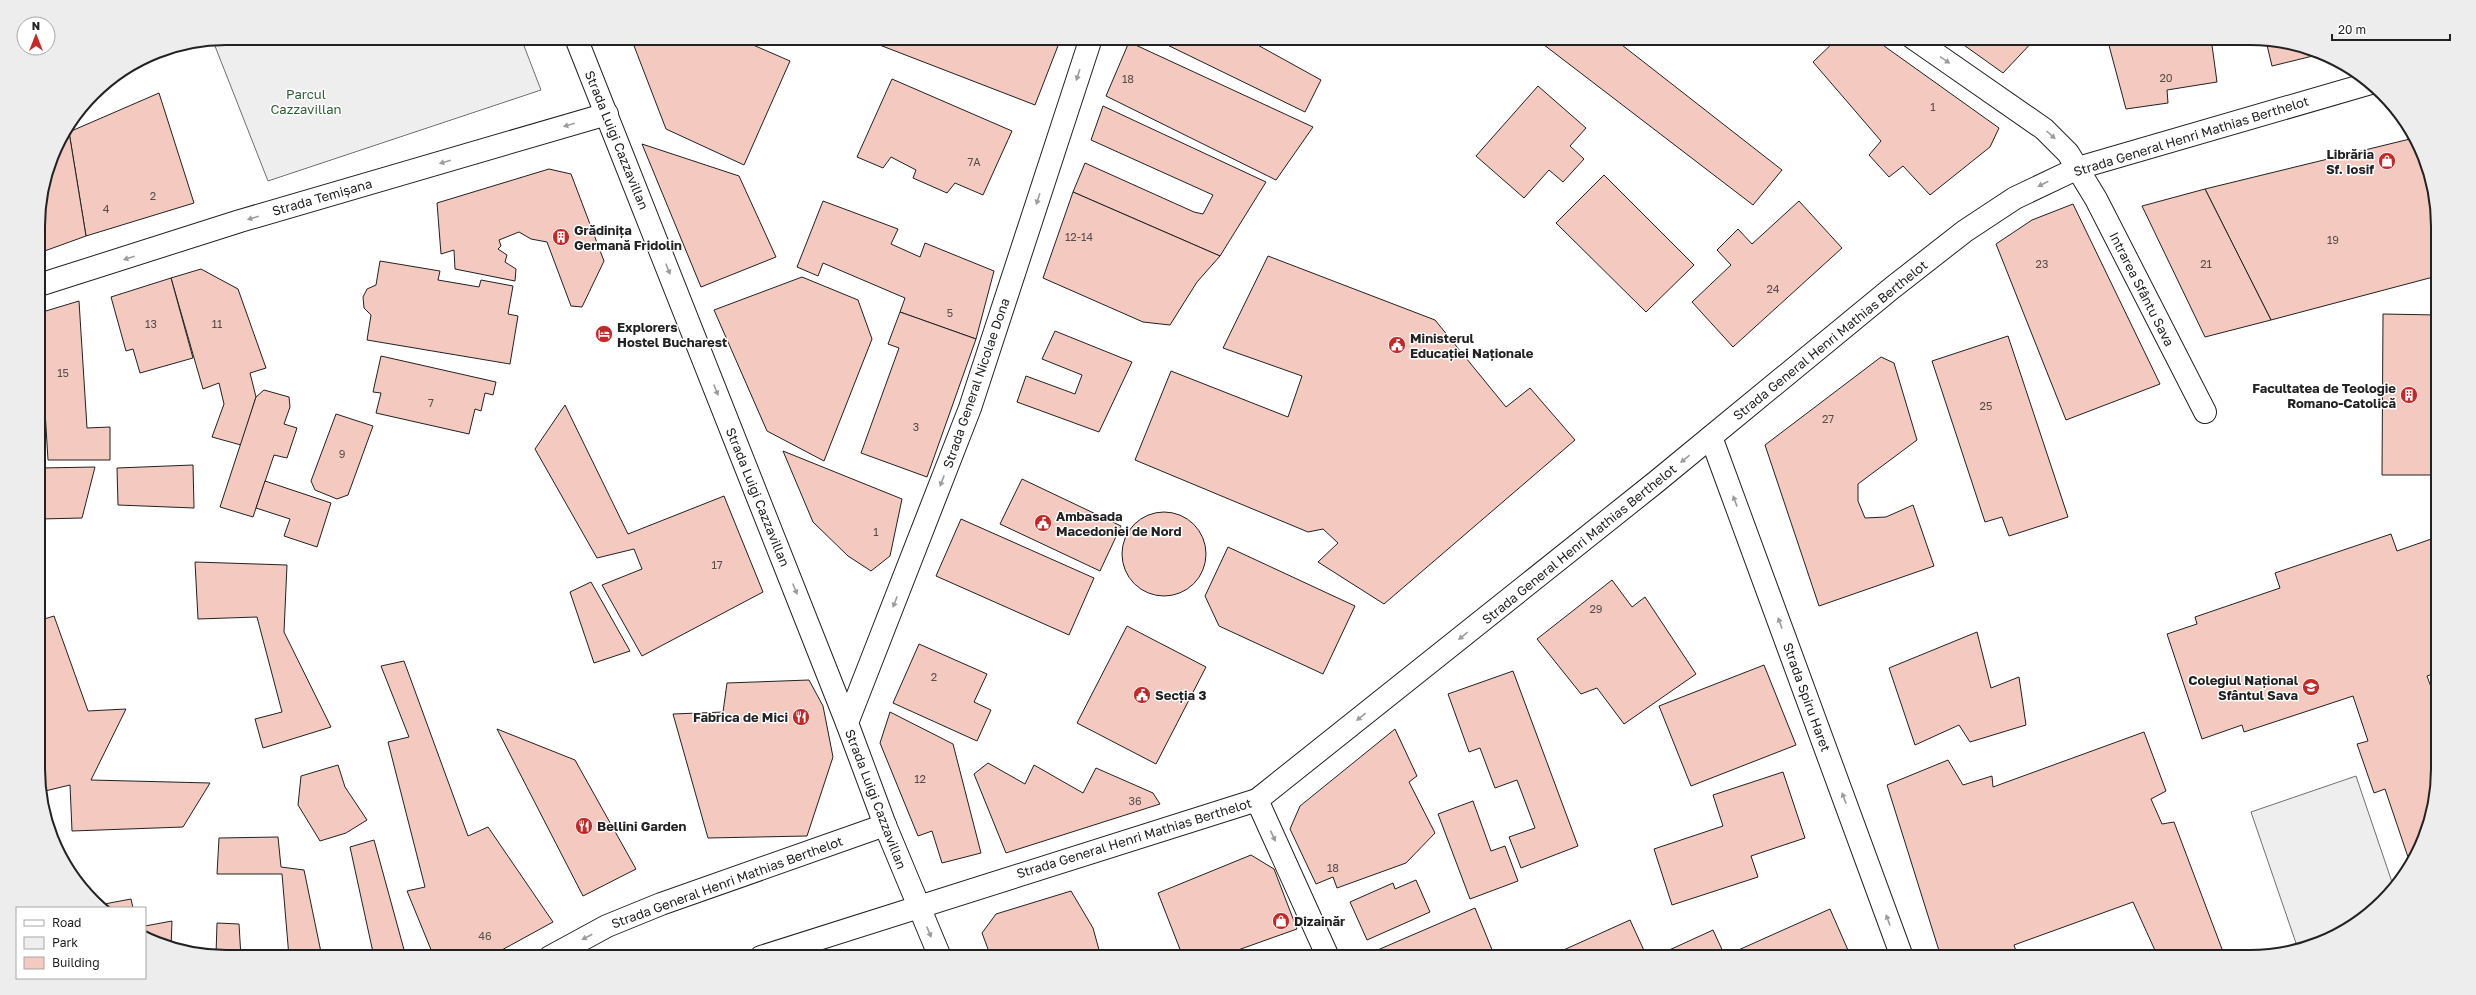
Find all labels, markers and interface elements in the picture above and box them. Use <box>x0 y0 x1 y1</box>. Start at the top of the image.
north arrow <box>16 16 56 56</box>
scale bar <box>2332 16 2450 42</box>
text: N <box>32 19 40 32</box>
text: 20 m <box>2338 22 2366 37</box>
one-way arrow <box>1940 56 1950 64</box>
street label: Strada Luigi Cazzavillan <box>582 68 652 212</box>
one-way arrow <box>1075 69 1081 81</box>
house number: 20 <box>2159 71 2173 84</box>
house number: 18 <box>1122 72 1134 85</box>
park label: Parcul Cazzavillan <box>270 86 342 117</box>
street label: Strada General Henri Mathias Berthelot <box>2071 93 2311 179</box>
house number: 1 <box>1930 100 1936 113</box>
one-way arrow <box>563 122 575 128</box>
one-way arrow <box>2046 131 2056 140</box>
place label: Librăria Sf. Iosif <box>2326 146 2374 177</box>
shop icon: Librăria Sf. Iosif <box>2377 151 2397 171</box>
house number: 7A <box>967 155 981 168</box>
one-way arrow <box>438 159 450 165</box>
street label: Strada Temișana <box>270 175 374 219</box>
one-way arrow <box>2037 181 2049 187</box>
house number: 2 <box>150 189 156 202</box>
one-way arrow <box>1035 193 1041 205</box>
house number: 4 <box>103 202 110 215</box>
one-way arrow <box>246 215 258 221</box>
place label: Grădinița Germană Fridolin <box>574 222 682 253</box>
building icon: Grădinița Germană Fridolin <box>551 227 571 247</box>
street label: Intrarea Sfântu Sava <box>2106 229 2178 349</box>
house number: 12-14 <box>1065 230 1093 243</box>
house number: 19 <box>2327 233 2339 246</box>
one-way arrow <box>123 255 135 261</box>
street label: Strada General Henri Mathias Berthelot <box>1730 257 1930 423</box>
house number: 23 <box>2036 257 2048 270</box>
house number: 21 <box>2200 257 2212 270</box>
one-way arrow <box>666 264 672 276</box>
house number: 24 <box>1766 282 1780 295</box>
street label: Strada General Nicolae Dona <box>939 296 1013 470</box>
house number: 5 <box>947 306 953 319</box>
house number: 13 <box>145 317 157 330</box>
house number: 11 <box>212 317 222 330</box>
place label: Explorers Hostel Bucharest <box>617 319 727 350</box>
hotel icon: Explorers Hostel Bucharest <box>594 324 614 344</box>
place label: Ministerul Educației Naționale <box>1410 330 1534 361</box>
public building icon: Ministerul Educației Naționale <box>1387 335 1407 355</box>
house number: 15 <box>57 366 69 379</box>
place label: Facultatea de Teologie Romano-Catolică <box>2252 380 2396 411</box>
one-way arrow <box>713 385 719 396</box>
building icon: Facultatea de Teologie Romano-Catolică <box>2399 385 2419 405</box>
house number: 7 <box>428 396 434 409</box>
house number: 25 <box>1980 399 1992 412</box>
house number: 27 <box>1822 412 1834 425</box>
house number: 3 <box>913 420 919 433</box>
street label: Strada Luigi Cazzavillan <box>723 425 793 569</box>
house number: 9 <box>339 447 345 460</box>
one-way arrow <box>1680 454 1690 463</box>
street label: Strada General Henri Mathias Berthelot <box>1479 461 1679 627</box>
one-way arrow <box>938 475 944 487</box>
one-way arrow <box>1732 495 1738 507</box>
place label: Ambasada Macedoniei de Nord <box>1056 508 1181 539</box>
public building icon: Ambasada Macedoniei de Nord <box>1033 513 1053 533</box>
house number: 1 <box>873 525 879 538</box>
house number: 17 <box>711 558 723 571</box>
one-way arrow <box>792 584 798 596</box>
one-way arrow <box>891 596 897 608</box>
house number: 29 <box>1589 602 1603 615</box>
one-way arrow <box>1776 617 1782 629</box>
one-way arrow <box>1458 632 1469 640</box>
street label: Strada Spiru Haret <box>1780 640 1834 754</box>
house number: 2 <box>931 670 937 683</box>
place label: Colegiul Național Sfântul Sava <box>2188 672 2299 703</box>
school or university icon: Colegiul Național Sfântul Sava <box>2301 677 2321 697</box>
public building icon: Secția 3 <box>1132 685 1152 705</box>
place label: Secția 3 <box>1155 687 1206 703</box>
restaurant icon: Fabrica de Mici <box>791 707 811 727</box>
place label: Fabrica de Mici <box>693 709 788 725</box>
one-way arrow <box>1356 713 1367 721</box>
street label: Strada Luigi Cazzavillan <box>842 727 910 871</box>
house number: 12 <box>914 772 926 785</box>
one-way arrow <box>1840 792 1846 804</box>
house number: 36 <box>1128 794 1142 807</box>
street label: Strada General Henri Mathias Berthelot <box>1014 795 1254 881</box>
restaurant icon: Bellini Garden <box>574 816 594 836</box>
place label: Bellini Garden <box>597 818 686 834</box>
one-way arrow <box>1270 830 1276 842</box>
street label: Strada General Henri Mathias Berthelot <box>609 833 845 931</box>
house number: 18 <box>1327 861 1339 874</box>
legend <box>16 907 146 979</box>
shop icon: Dizainăr <box>1271 911 1291 931</box>
place label: Dizainăr <box>1294 913 1345 929</box>
one-way arrow <box>1885 914 1891 926</box>
text: Road <box>52 915 81 930</box>
one-way arrow <box>926 926 932 937</box>
house number: 46 <box>478 929 492 942</box>
one-way arrow <box>581 934 593 940</box>
text: Park <box>52 935 78 950</box>
text: Building <box>52 955 100 970</box>

